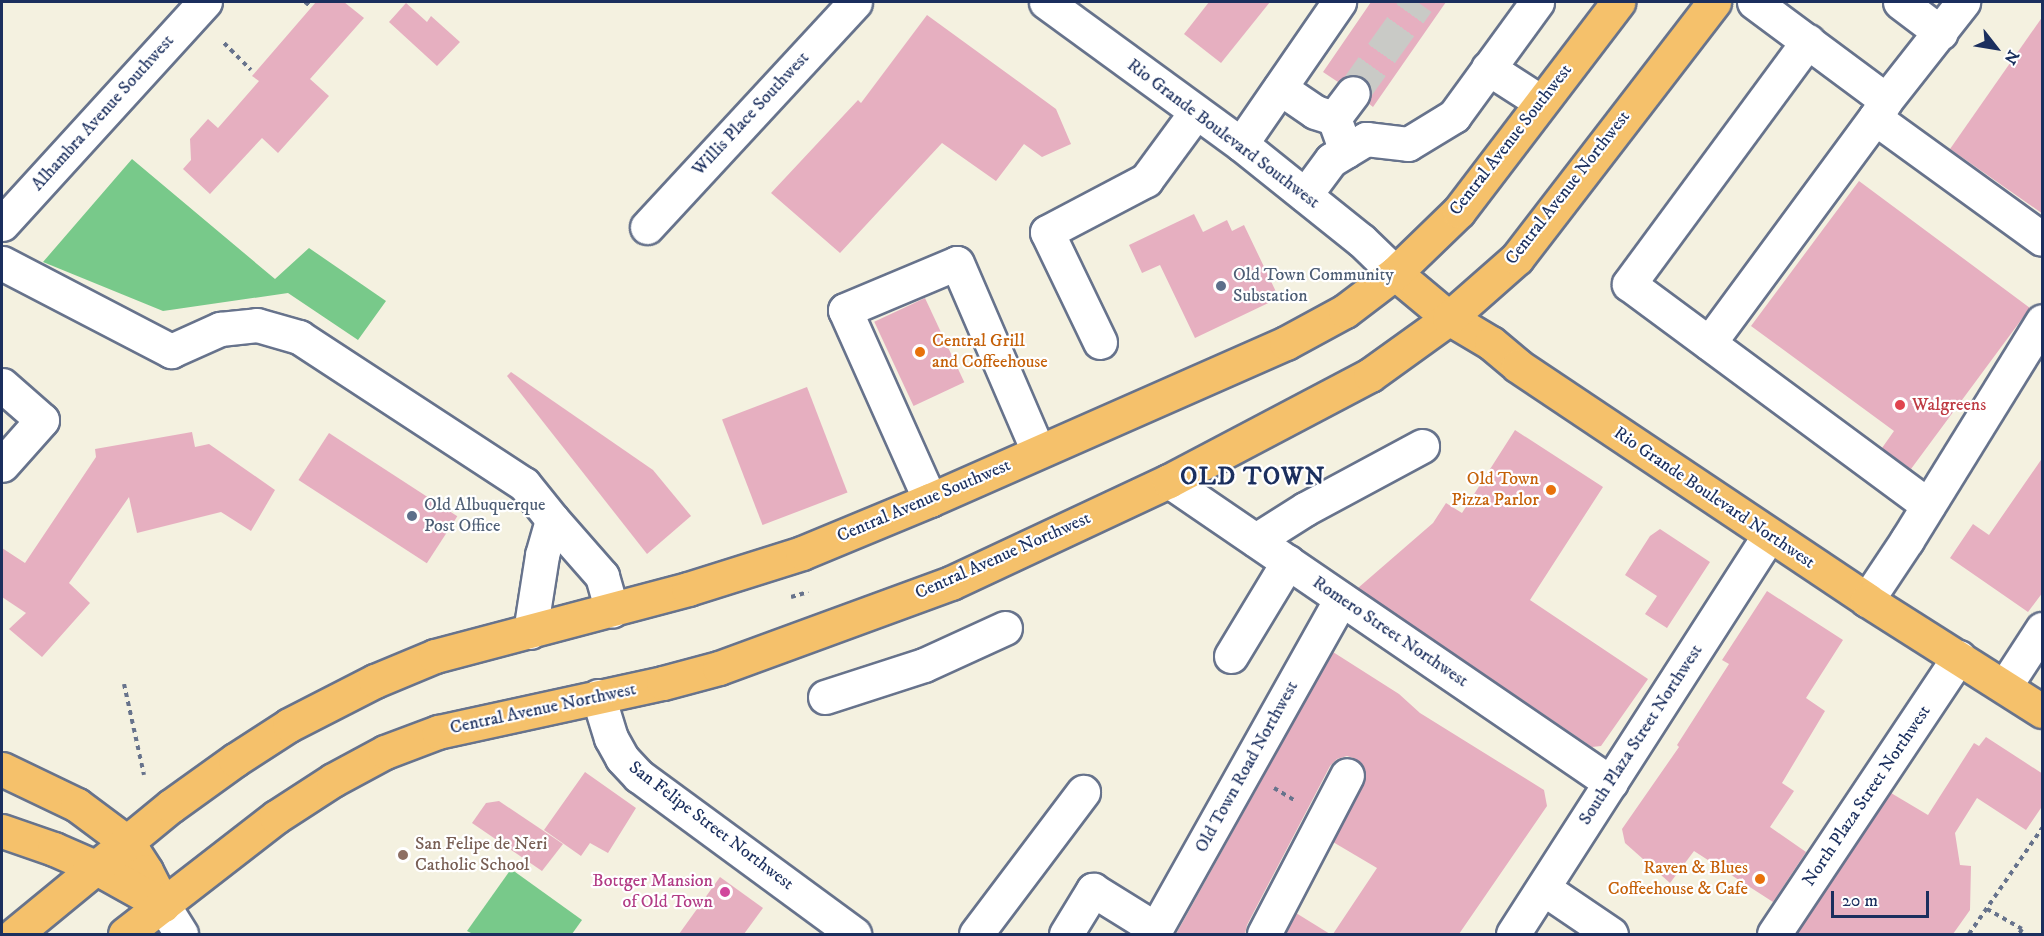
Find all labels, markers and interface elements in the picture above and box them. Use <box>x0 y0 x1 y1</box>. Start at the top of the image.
north arrow <box>1966 18 2026 78</box>
street label: Alhambra Avenue Southwest <box>27 31 179 195</box>
text: N <box>1999 46 2023 68</box>
street label: Willis Place Southwest <box>688 48 814 180</box>
street label: Rio Grande Boulevard Southwest <box>1123 55 1323 213</box>
street label: Central Avenue Southwest <box>1445 60 1577 220</box>
street label: Central Avenue Northwest <box>1501 107 1635 269</box>
place label: Old Town Community Substation <box>1233 265 1394 308</box>
marker: Old Town Community Substation <box>1214 279 1228 293</box>
place label: Central Grill and Coffeehouse <box>932 331 1048 374</box>
marker: Central Grill and Coffeehouse <box>913 345 927 359</box>
place label: Walgreens <box>1912 394 1986 416</box>
marker: Walgreens <box>1893 398 1907 412</box>
street label: Rio Grande Boulevard Northwest <box>1609 422 1819 574</box>
street label: Central Avenue Southwest <box>834 455 1014 547</box>
district label: OLD TOWN <box>1180 464 1326 492</box>
place label: Old Town Pizza Parlor <box>1451 469 1539 512</box>
marker: Old Town Pizza Parlor <box>1544 483 1558 497</box>
place label: Old Albuquerque Post Office <box>424 495 546 538</box>
street label: Central Avenue Northwest <box>912 508 1094 604</box>
marker: Old Albuquerque Post Office <box>405 509 419 523</box>
street label: Romero Street Northwest <box>1308 572 1472 692</box>
street label: South Plaza Street Northwest <box>1575 641 1707 829</box>
street label: Old Town Road Northwest <box>1191 677 1303 857</box>
street label: Central Avenue Northwest <box>448 679 638 739</box>
street label: North Plaza Street Northwest <box>1798 701 1936 891</box>
street label: San Felipe Street Northwest <box>624 757 798 895</box>
place label: San Felipe de Neri Catholic School <box>415 834 547 876</box>
marker: San Felipe de Neri Catholic School <box>396 848 410 862</box>
place label: Raven & Blues Coffeehouse & Cafe <box>1608 858 1748 900</box>
place label: Bottger Mansion of Old Town <box>592 871 713 914</box>
marker: Raven & Blues Coffeehouse & Cafe <box>1753 872 1767 886</box>
scale bar <box>1834 879 1932 917</box>
marker: Bottger Mansion of Old Town <box>718 885 732 899</box>
text: 20 m <box>1842 890 1878 912</box>

